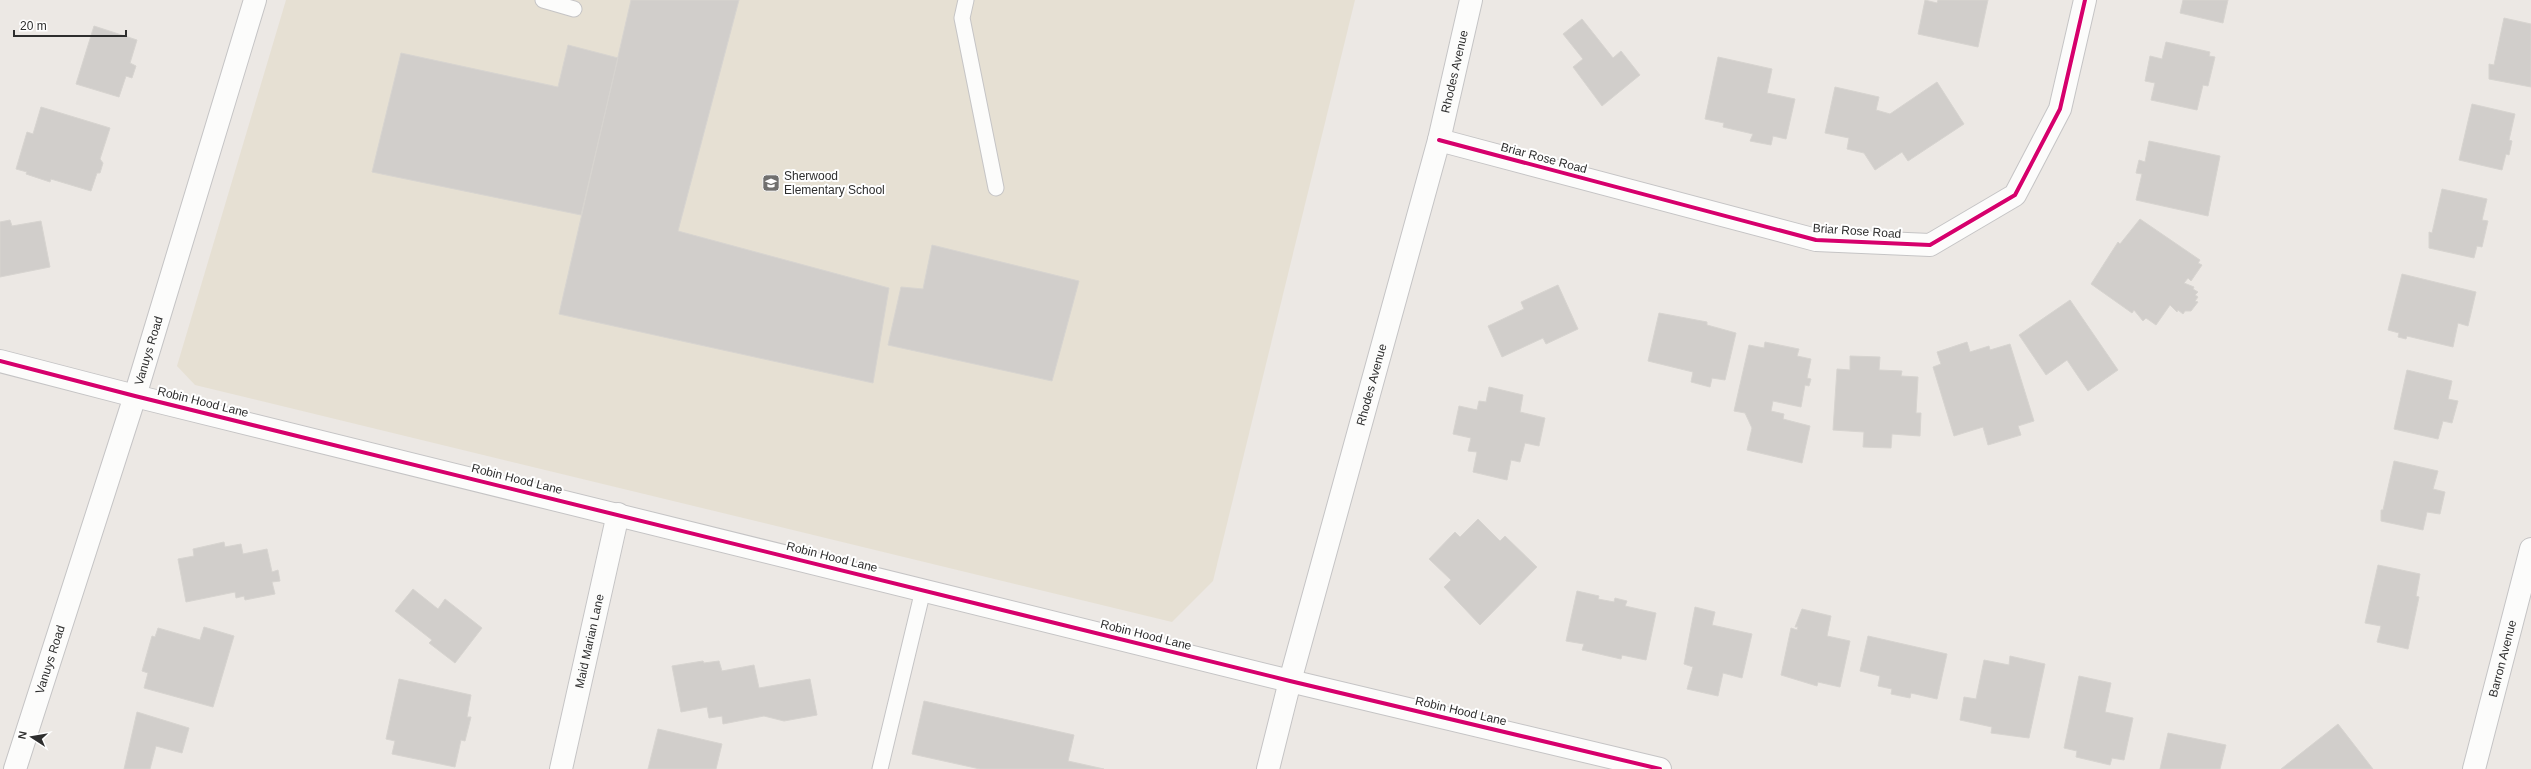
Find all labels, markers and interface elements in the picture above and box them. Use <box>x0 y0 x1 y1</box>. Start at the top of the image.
scale bar <box>14 12 126 38</box>
text: 20 m <box>20 19 47 33</box>
street label: Rhodes Avenue <box>1438 28 1471 114</box>
street label: Briar Rose Road <box>1499 140 1589 176</box>
place label: Sherwood Elementary School <box>784 169 885 197</box>
school or university icon: Sherwood Elementary School <box>761 173 781 193</box>
street label: Briar Rose Road <box>1812 221 1902 241</box>
street label: Vanuys Road <box>132 315 166 387</box>
street label: Rhodes Avenue <box>1354 342 1390 427</box>
street label: Robin Hood Lane <box>156 384 250 420</box>
street label: Robin Hood Lane <box>470 461 564 497</box>
street label: Robin Hood Lane <box>785 539 879 575</box>
street label: Maid Marian Lane <box>572 592 607 690</box>
street label: Robin Hood Lane <box>1099 617 1193 653</box>
street label: Barron Avenue <box>2486 618 2519 699</box>
street label: Vanuys Road <box>33 623 68 696</box>
street label: Robin Hood Lane <box>1414 694 1508 728</box>
north arrow <box>12 717 52 757</box>
text: N <box>16 730 29 740</box>

